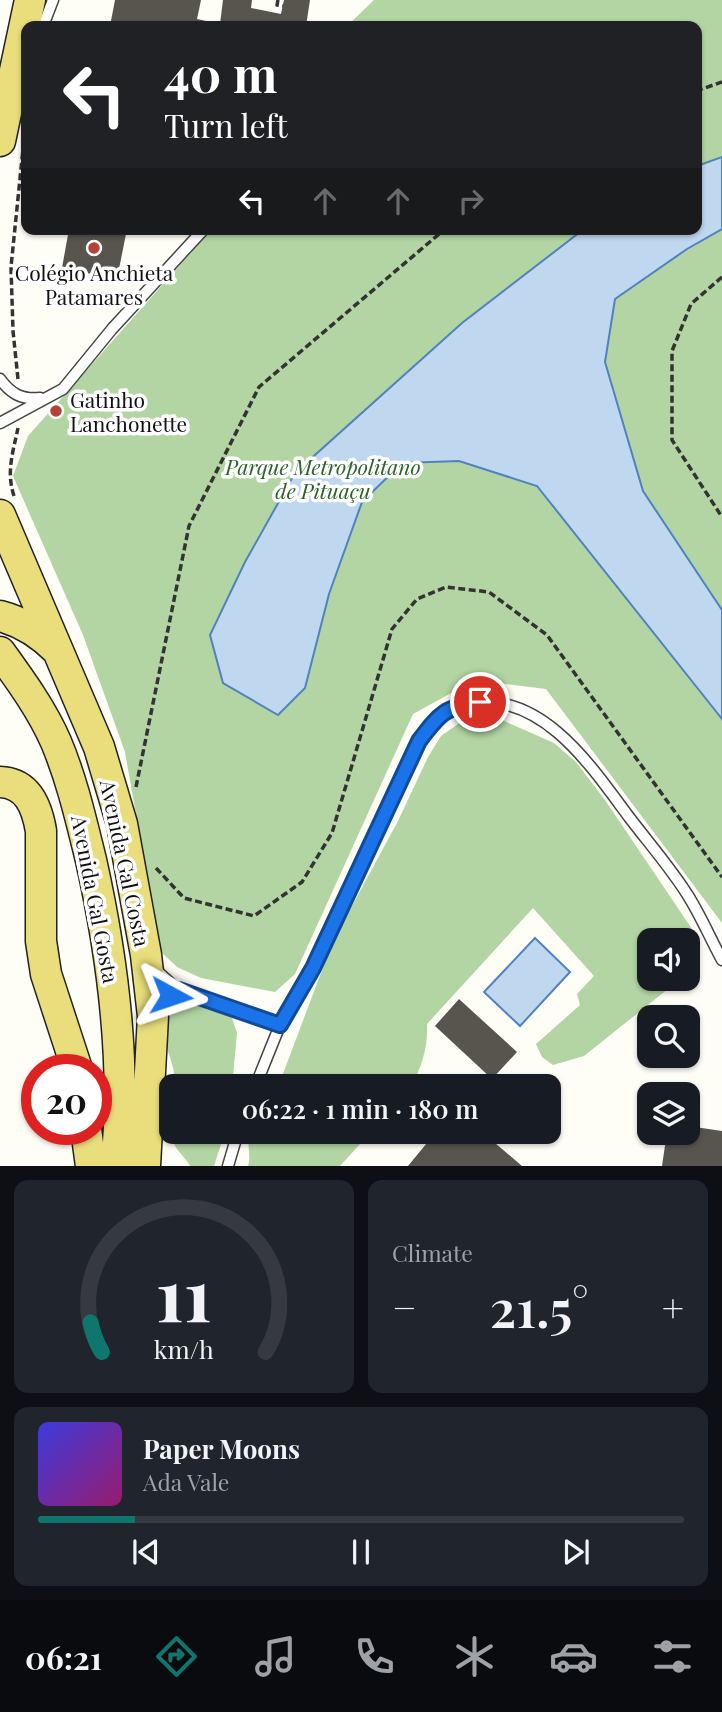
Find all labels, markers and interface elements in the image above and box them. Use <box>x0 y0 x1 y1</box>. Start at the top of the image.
text: 40 m <box>164 40 277 105</box>
icon: left <box>49 49 140 140</box>
text: Turn left <box>164 103 288 146</box>
icon: left <box>233 182 271 220</box>
icon: ahead <box>306 182 344 220</box>
icon: ahead <box>379 182 417 220</box>
icon: right <box>452 182 490 220</box>
marker: Colégio Anchieta Patamares <box>86 240 102 256</box>
place label: Colégio Anchieta Patamares <box>15 258 174 310</box>
place label: Gatinho Lanchonette <box>70 385 187 437</box>
marker: Gatinho Lanchonette <box>48 403 64 419</box>
park label: Parque Metropolitano de Pituaçu <box>224 452 421 504</box>
pin <box>450 672 510 732</box>
icon: arrive <box>461 683 499 721</box>
street label: Avenida Gal Costa <box>94 776 157 950</box>
street label: Avenida Gal Gosta <box>66 812 126 986</box>
map controls <box>637 928 700 1145</box>
button: sound <box>637 928 700 991</box>
position arrow <box>134 959 208 1033</box>
button: search <box>637 1005 700 1068</box>
speed limit sign: 20 <box>21 1054 112 1145</box>
button: layers <box>637 1082 700 1145</box>
text: 06:22 · 1 min · 180 m <box>242 1091 478 1126</box>
text: Climate <box>392 1237 473 1268</box>
text: 11 <box>156 1244 212 1341</box>
text: 21.5° <box>490 1272 589 1341</box>
text: − <box>392 1281 417 1332</box>
text: + <box>662 1281 684 1332</box>
text: km/h <box>154 1332 214 1365</box>
text: Paper Moons <box>143 1431 300 1466</box>
text: Ada Vale <box>143 1466 230 1497</box>
icon: previous <box>127 1533 165 1571</box>
icon: pause <box>342 1533 380 1571</box>
icon: next <box>557 1533 595 1571</box>
icon: directions <box>152 1632 201 1681</box>
icon: music <box>251 1632 300 1681</box>
icon: phone <box>350 1632 399 1681</box>
icon: climate <box>450 1632 499 1681</box>
icon: car <box>549 1632 598 1681</box>
icon: filters <box>648 1632 697 1681</box>
text: 06:21 <box>25 1635 102 1678</box>

